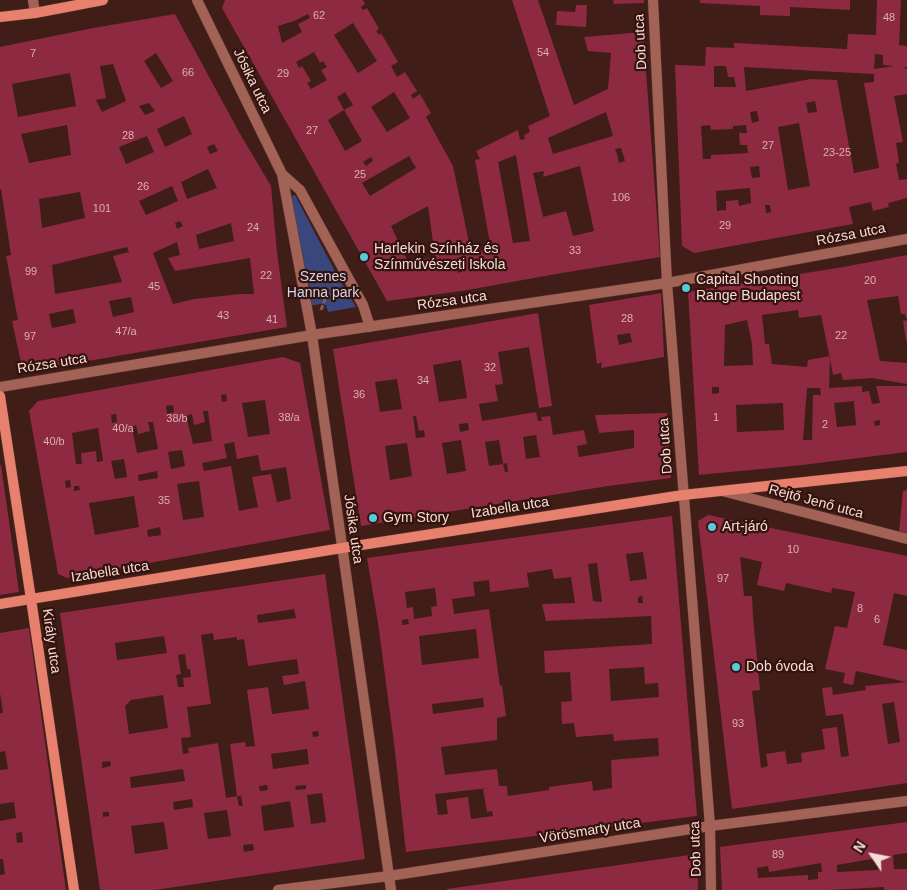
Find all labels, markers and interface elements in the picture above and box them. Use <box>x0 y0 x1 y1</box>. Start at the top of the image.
house number: 62 <box>313 9 325 23</box>
house number: 48 <box>883 11 895 25</box>
street label: Dob utca <box>631 14 651 70</box>
street label: Jósika utca <box>229 46 275 116</box>
house number: 54 <box>537 46 549 60</box>
house number: 7 <box>30 47 36 61</box>
house number: 66 <box>182 66 194 80</box>
house number: 29 <box>277 67 289 81</box>
house number: 27 <box>306 124 318 138</box>
house number: 28 <box>122 129 134 143</box>
house number: 27 <box>762 139 774 153</box>
house number: 23-25 <box>823 146 851 160</box>
house number: 25 <box>354 168 366 182</box>
house number: 26 <box>137 180 149 194</box>
house number: 106 <box>612 191 630 205</box>
house number: 101 <box>93 202 111 216</box>
house number: 29 <box>719 219 731 233</box>
street label: Rózsa utca <box>815 220 887 250</box>
house number: 24 <box>247 221 259 235</box>
place label: Harlekin Színház és Színművészeti Iskola <box>374 241 505 274</box>
house number: 33 <box>569 244 581 258</box>
marker: Harlekin Színház és Színművészeti Iskola <box>358 251 370 263</box>
house number: 99 <box>25 265 37 279</box>
house number: 22 <box>260 269 272 283</box>
park label: Szenes Hanna park <box>287 269 359 302</box>
place label: Capital Shooting Range Budapest <box>696 272 800 304</box>
house number: 20 <box>864 274 876 288</box>
house number: 45 <box>148 280 160 294</box>
marker: Capital Shooting Range Budapest <box>680 282 692 294</box>
street label: Rózsa utca <box>416 288 488 314</box>
house number: 43 <box>217 309 229 323</box>
house number: 28 <box>621 312 633 326</box>
house number: 41 <box>266 313 278 327</box>
house number: 47/a <box>115 325 137 339</box>
house number: 22 <box>835 329 847 343</box>
house number: 97 <box>24 330 36 344</box>
street label: Rózsa utca <box>16 350 88 378</box>
house number: 32 <box>484 361 496 375</box>
house number: 34 <box>417 374 429 388</box>
house number: 36 <box>353 388 365 402</box>
house number: 38/a <box>278 411 300 425</box>
house number: 1 <box>713 411 719 425</box>
house number: 38/b <box>166 412 188 426</box>
street label: Dob utca <box>656 417 676 475</box>
house number: 2 <box>822 418 828 432</box>
house number: 40/a <box>112 422 134 436</box>
house number: 40/b <box>43 435 65 449</box>
street label: Rejtő Jenő utca <box>767 481 865 523</box>
street label: Jósika utca <box>340 493 366 565</box>
house number: 35 <box>158 494 170 508</box>
street label: Izabella utca <box>470 494 550 522</box>
place label: Gym Story <box>383 510 449 526</box>
marker: Gym Story <box>367 512 379 524</box>
place label: Art-járó <box>722 519 768 535</box>
marker: Art-járó <box>706 521 718 533</box>
house number: 10 <box>787 543 799 557</box>
street label: Izabella utca <box>70 558 150 586</box>
house number: 97 <box>717 572 729 586</box>
house number: 8 <box>857 602 863 616</box>
street label: Király utca <box>38 607 64 675</box>
house number: 6 <box>874 613 880 627</box>
place label: Dob óvoda <box>746 659 814 675</box>
marker: Dob óvoda <box>730 661 742 673</box>
house number: 93 <box>732 717 744 731</box>
street label: Vörösmarty utca <box>538 815 642 847</box>
street label: Dob utca <box>687 821 705 877</box>
north arrow <box>847 830 897 880</box>
text: N <box>850 838 869 855</box>
house number: 89 <box>772 848 784 862</box>

